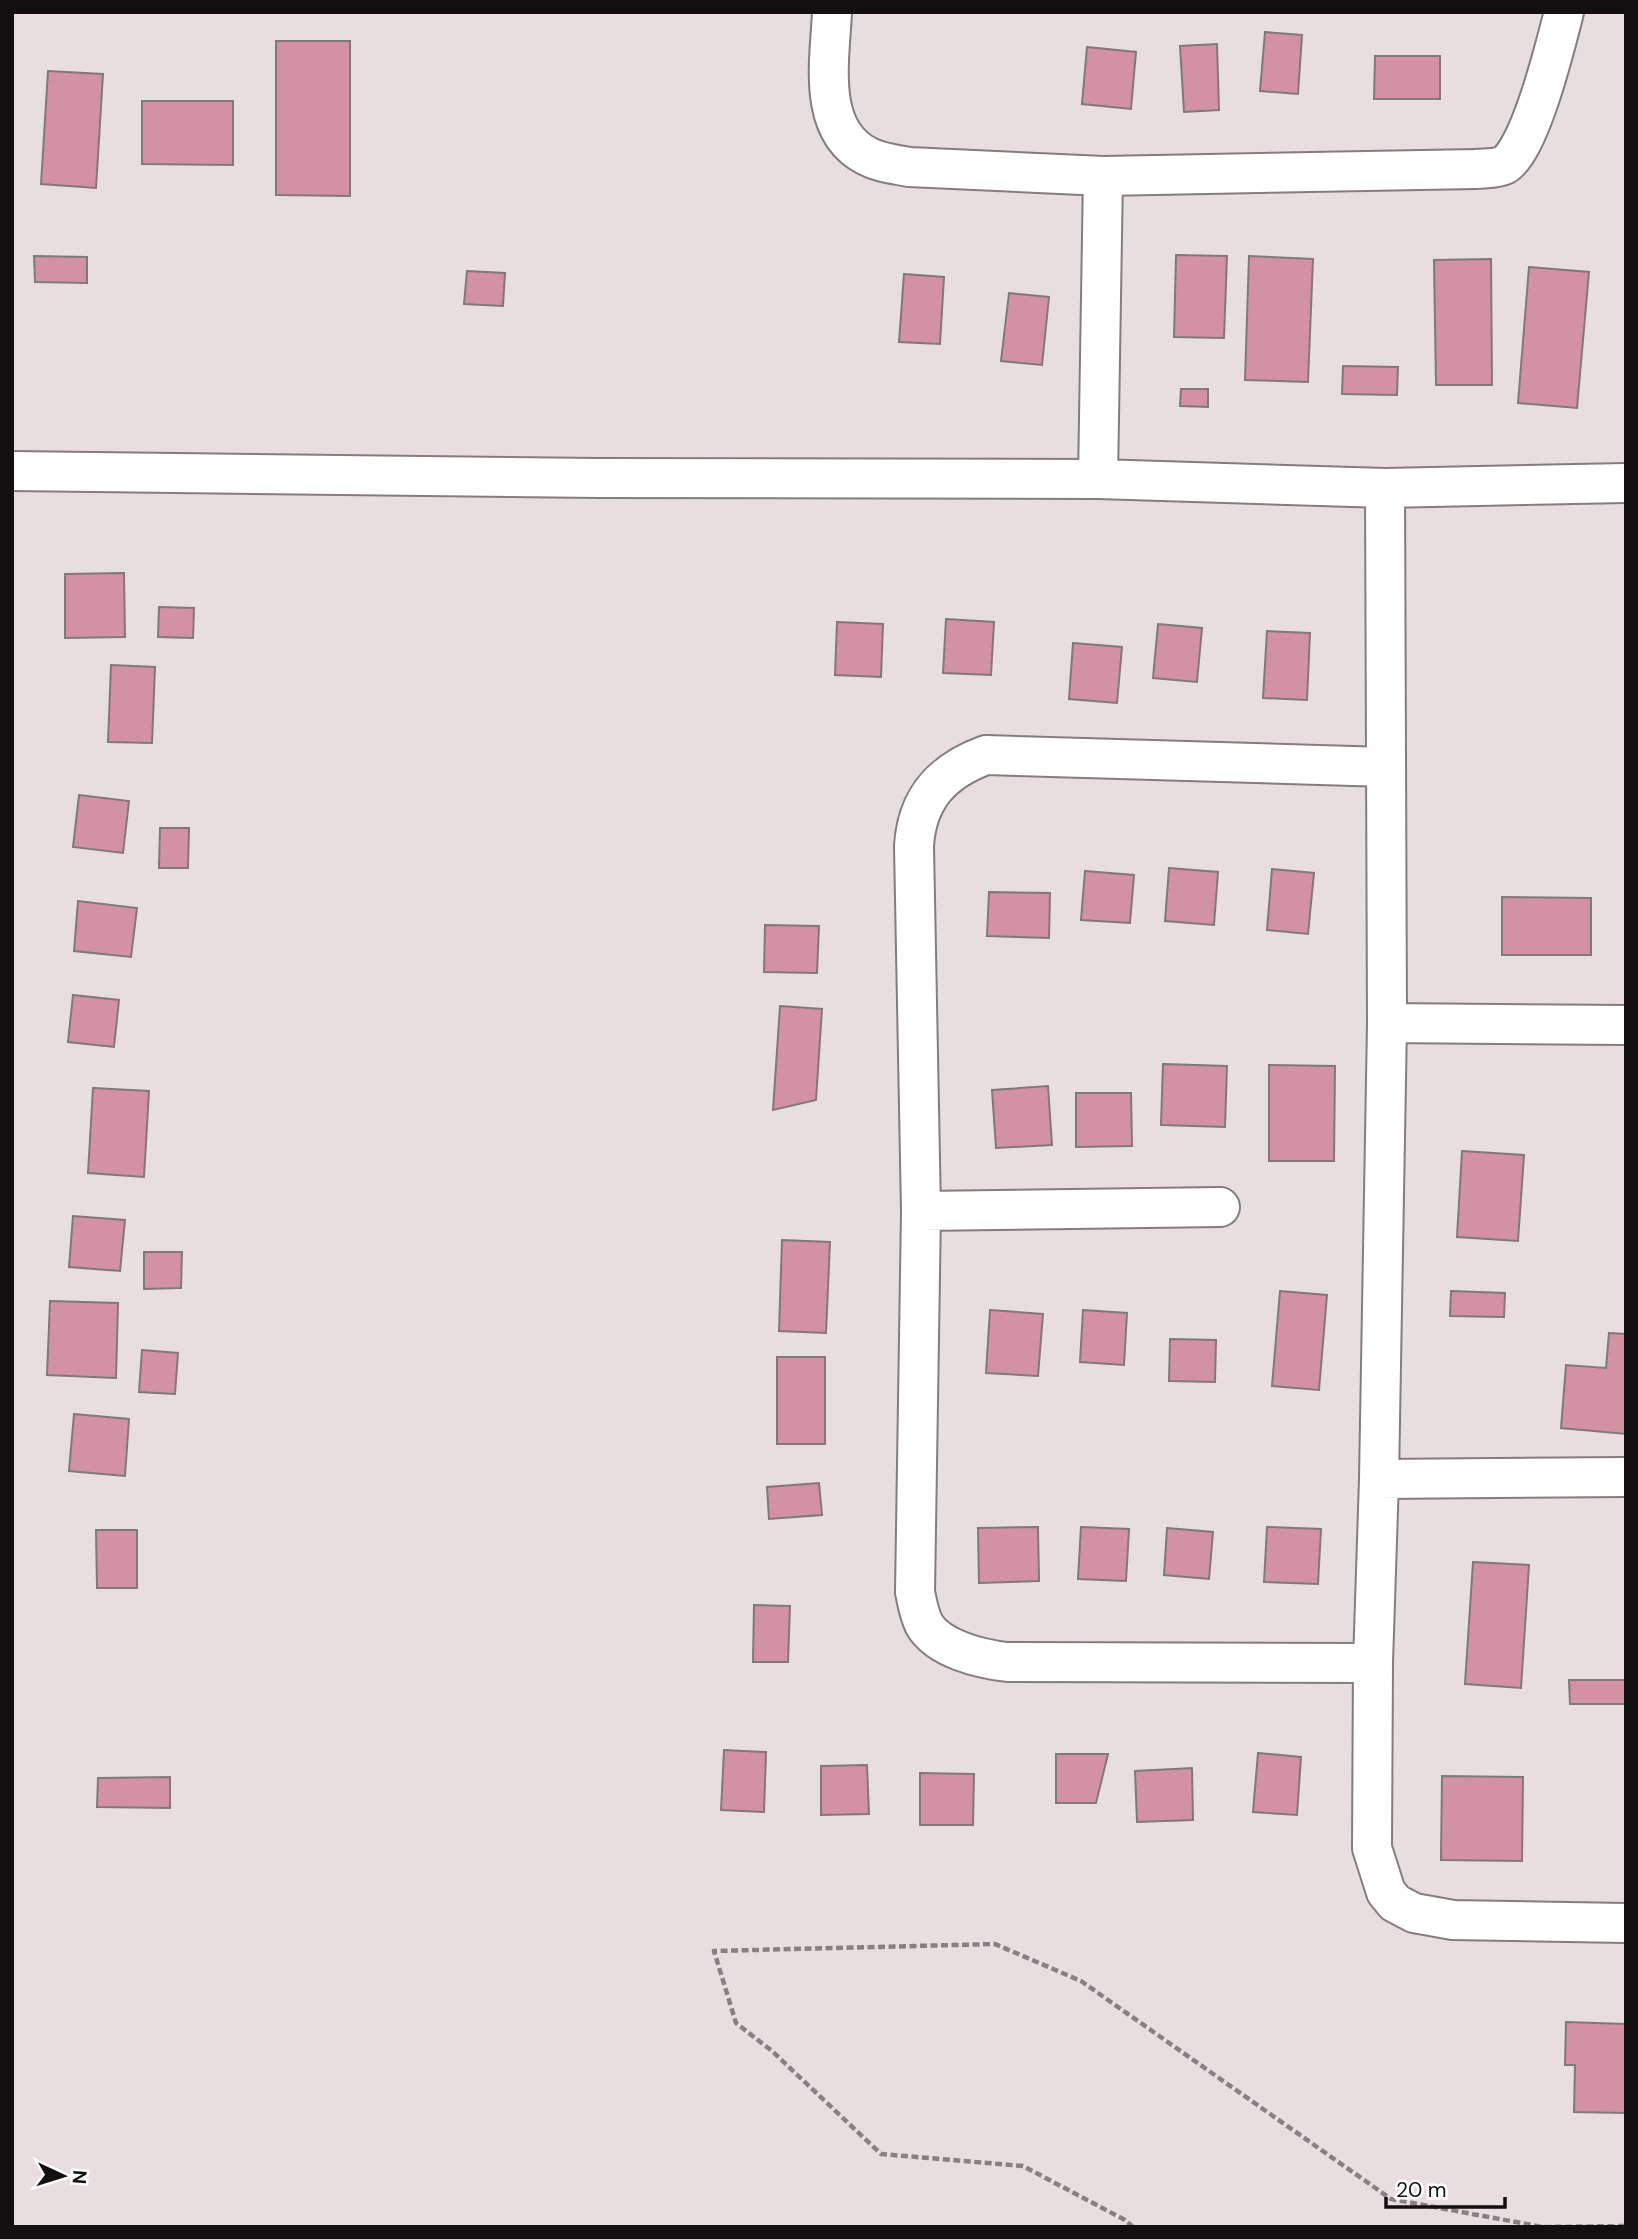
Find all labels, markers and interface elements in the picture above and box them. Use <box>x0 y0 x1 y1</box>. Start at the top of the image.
north arrow <box>28 2141 98 2211</box>
scale bar <box>1386 2166 1505 2210</box>
text: N <box>67 2169 92 2185</box>
text: 20 m <box>1396 2176 1447 2204</box>

